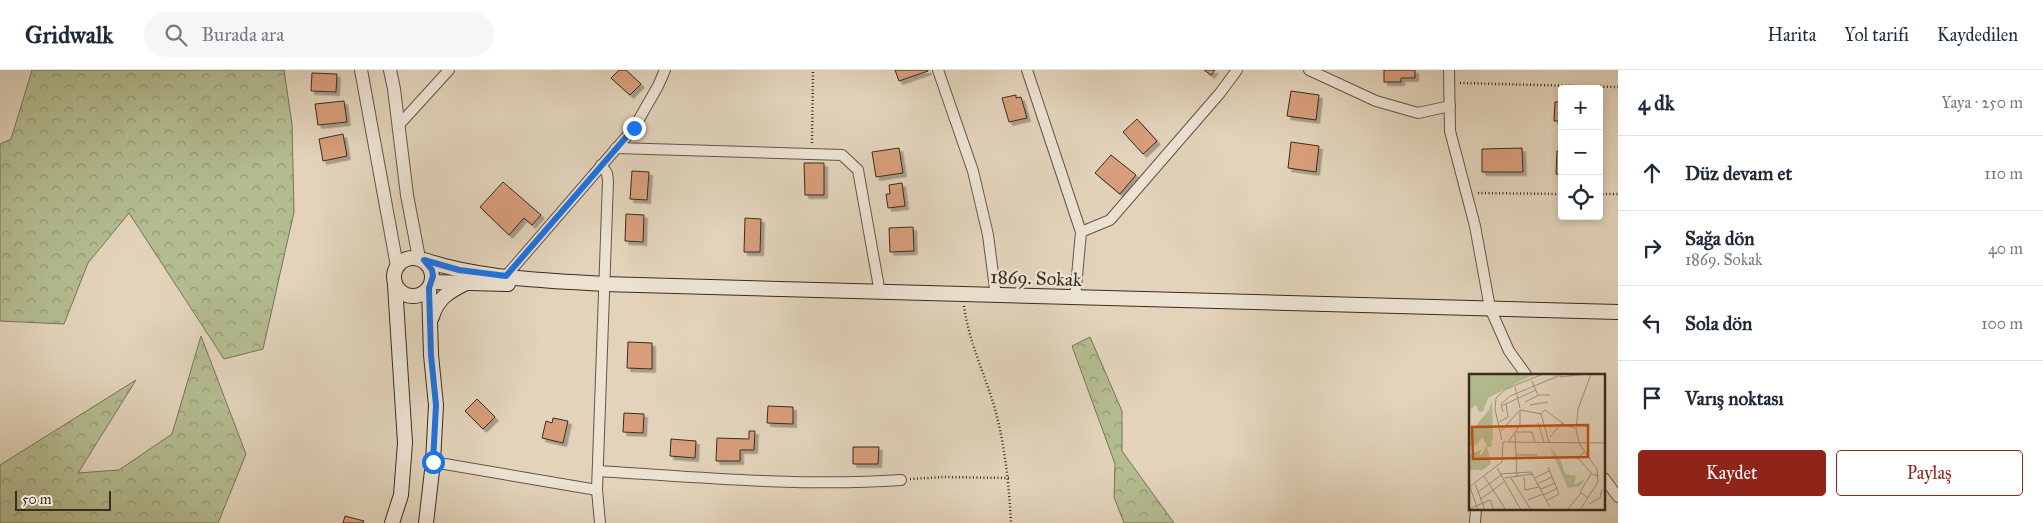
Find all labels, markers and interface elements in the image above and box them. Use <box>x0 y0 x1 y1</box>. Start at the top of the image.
search box <box>144 12 494 57</box>
text: Gridwalk <box>25 20 114 50</box>
icon: search <box>162 21 190 49</box>
text: Burada ara <box>202 23 284 46</box>
text: Harita <box>1767 24 1816 46</box>
text: Yol tarifi <box>1844 24 1909 46</box>
text: Kaydedilen <box>1937 24 2018 46</box>
map controls <box>1558 85 1603 220</box>
button: + <box>1558 85 1603 130</box>
text: 4 dk <box>1638 90 1675 116</box>
text: Yaya · 250 m <box>1941 93 2023 112</box>
route end <box>623 117 646 140</box>
button: − <box>1558 130 1603 175</box>
icon: ahead <box>1638 159 1666 187</box>
text: Düz devam et <box>1685 162 1792 185</box>
text: 110 m <box>1984 164 2023 183</box>
button: locate <box>1558 175 1603 220</box>
text: Sağa dön <box>1685 227 1754 250</box>
icon: right <box>1638 234 1666 262</box>
text: 40 m <box>1988 239 2023 258</box>
text: 1869. Sokak <box>1685 250 1762 269</box>
street label: 1869. Sokak <box>990 265 1082 291</box>
icon: left <box>1638 309 1666 337</box>
text: Sola dön <box>1685 312 1752 335</box>
text: 100 m <box>1981 314 2023 333</box>
inset map <box>1469 374 1606 510</box>
icon: arrive <box>1638 384 1666 412</box>
text: Varış noktası <box>1685 387 1784 410</box>
button: Kaydet <box>1638 450 1826 496</box>
button: Paylaş <box>1836 450 2023 496</box>
route start <box>422 451 445 474</box>
scale bar <box>15 488 111 511</box>
text: 50 m <box>22 491 51 508</box>

